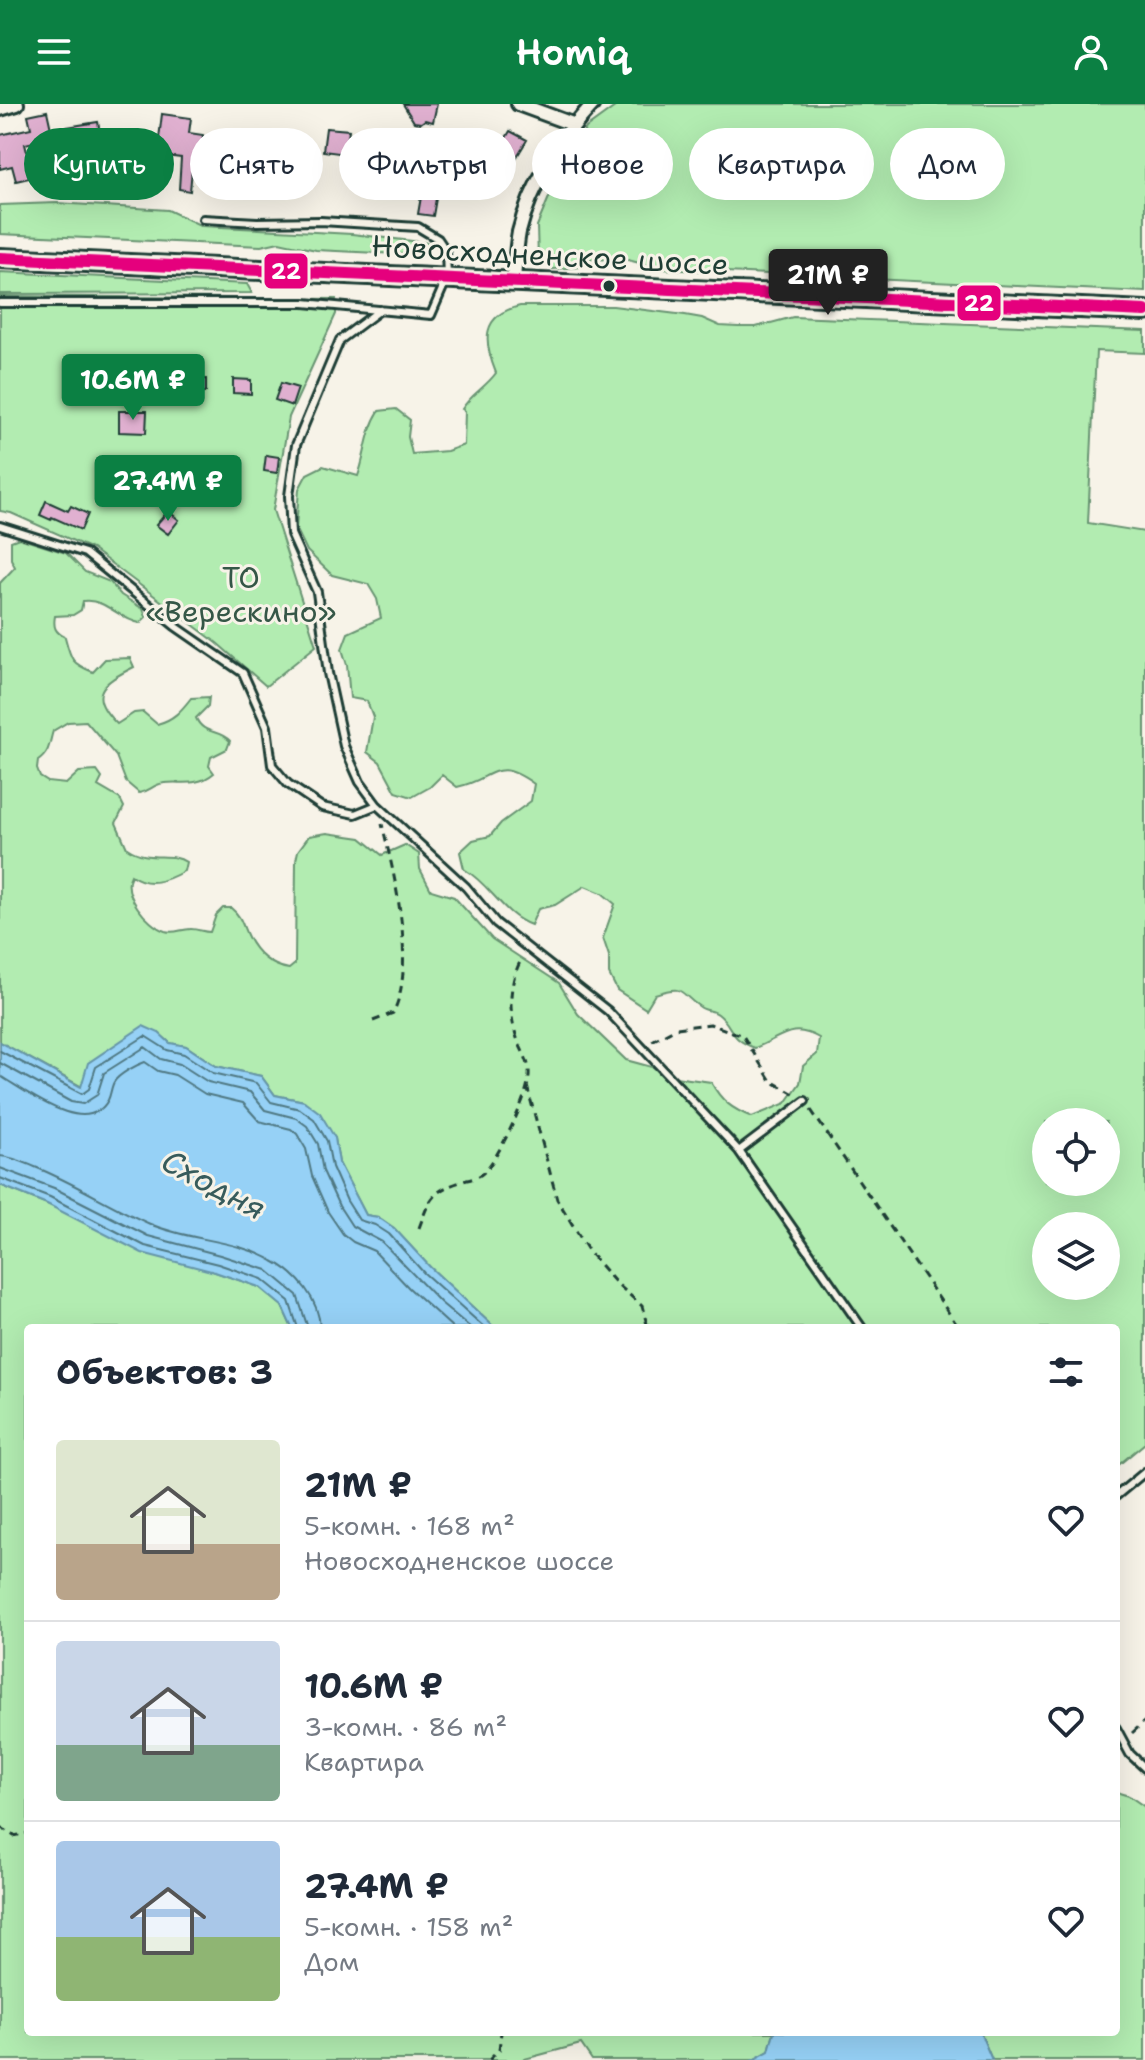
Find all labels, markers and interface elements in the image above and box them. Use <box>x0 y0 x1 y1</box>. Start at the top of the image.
text: Homiq <box>516 28 629 77</box>
icon: menu <box>32 30 76 74</box>
icon: person <box>1069 30 1113 74</box>
chip: Купить <box>24 128 174 200</box>
chip: Снять <box>190 128 323 200</box>
chip: Фильтры <box>339 128 516 200</box>
chip: Новое <box>532 128 673 200</box>
chip: Квартира <box>689 128 874 200</box>
chip: Дом <box>890 128 1005 200</box>
street label: Новосходненское шоссе <box>370 225 730 285</box>
pin: 21M ₽ <box>772 249 884 317</box>
line badge: 22 <box>263 252 309 290</box>
text: 22 <box>271 257 301 286</box>
text: 21M ₽ <box>787 257 869 292</box>
unlabelled marker <box>601 278 617 294</box>
line badge: 22 <box>956 284 1002 322</box>
text: 22 <box>964 289 994 318</box>
pin: 10.6M ₽ <box>59 354 207 422</box>
text: 10.6M ₽ <box>80 362 186 397</box>
pin: 27.4M ₽ <box>94 455 242 523</box>
text: 27.4M ₽ <box>113 463 223 498</box>
park label: ТО «Верескино» <box>145 557 337 632</box>
map controls <box>1032 1108 1120 1300</box>
button: locate <box>1032 1108 1120 1196</box>
water label: Сходня <box>154 1139 274 1229</box>
button: layers <box>1032 1212 1120 1300</box>
text: Объектов: 3 <box>56 1349 273 1395</box>
icon: filters <box>1044 1350 1088 1394</box>
text: 21M ₽ <box>304 1462 412 1508</box>
icon: home <box>120 1472 216 1568</box>
icon: heart <box>1044 1498 1088 1542</box>
text: 5-комн. · 168 m² <box>304 1508 515 1543</box>
text: Новосходненское шоссе <box>304 1543 614 1578</box>
text: 10.6M ₽ <box>304 1663 443 1709</box>
icon: home <box>120 1673 216 1769</box>
icon: heart <box>1044 1699 1088 1743</box>
text: 3-комн. · 86 m² <box>304 1709 507 1744</box>
text: Квартира <box>304 1744 424 1779</box>
text: 27.4M ₽ <box>304 1863 449 1909</box>
icon: home <box>120 1873 216 1969</box>
icon: heart <box>1044 1899 1088 1943</box>
text: 5-комн. · 158 m² <box>304 1909 514 1944</box>
text: Дом <box>304 1944 359 1979</box>

